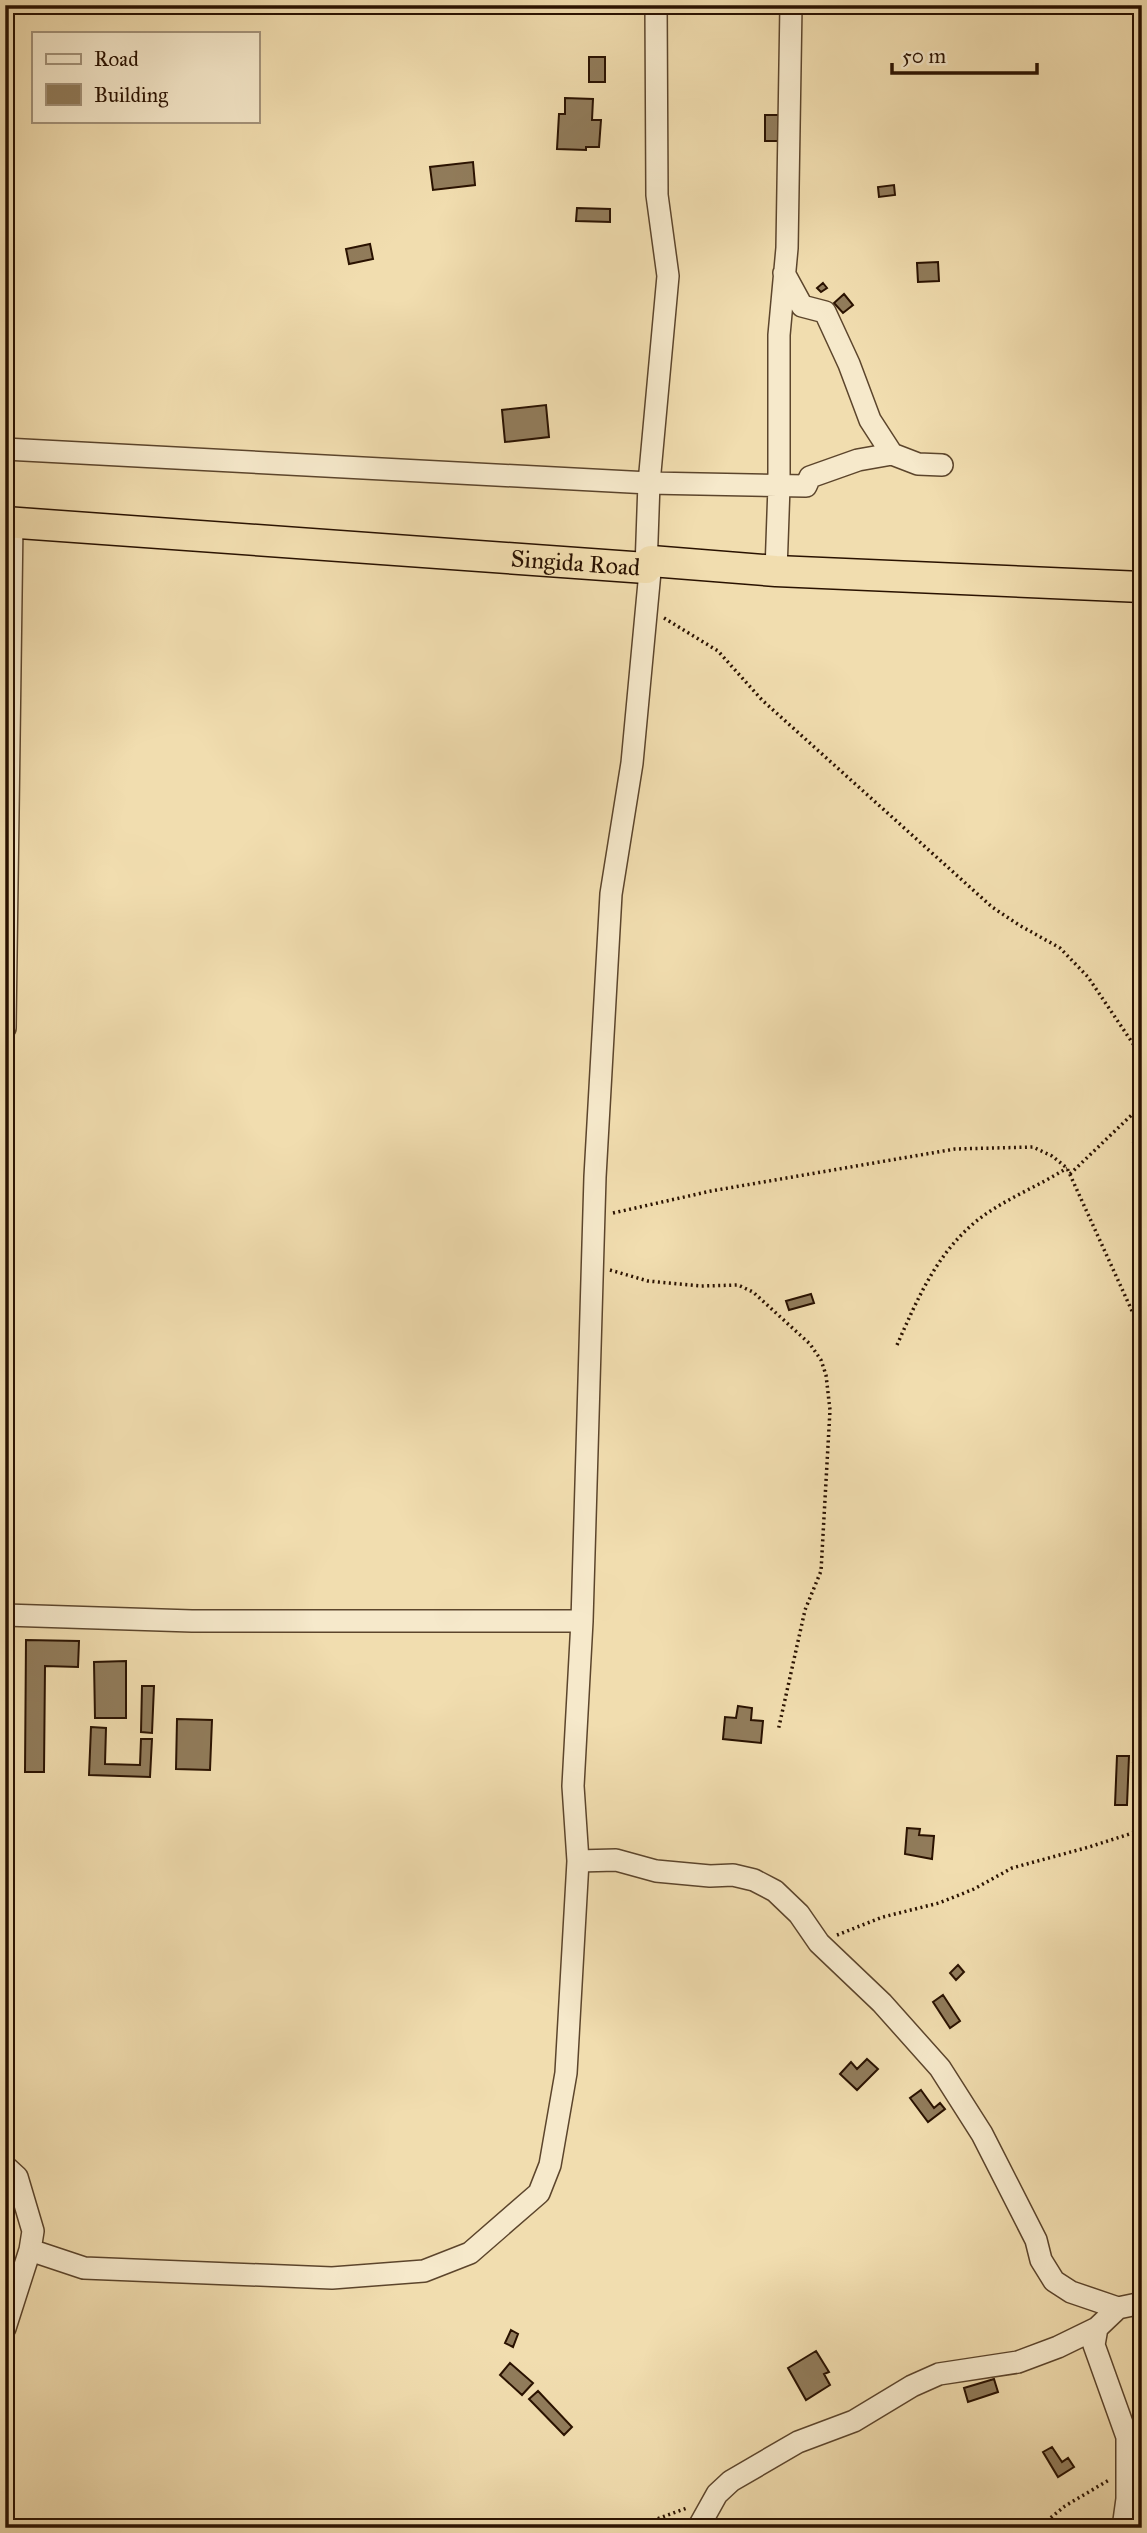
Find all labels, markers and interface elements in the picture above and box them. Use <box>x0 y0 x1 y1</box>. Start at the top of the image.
legend <box>32 32 259 122</box>
scale bar <box>892 32 1037 76</box>
text: 50 m <box>902 43 947 69</box>
text: Road <box>94 46 139 72</box>
text: Building <box>94 82 168 108</box>
street label: Singida Road <box>510 543 641 583</box>

